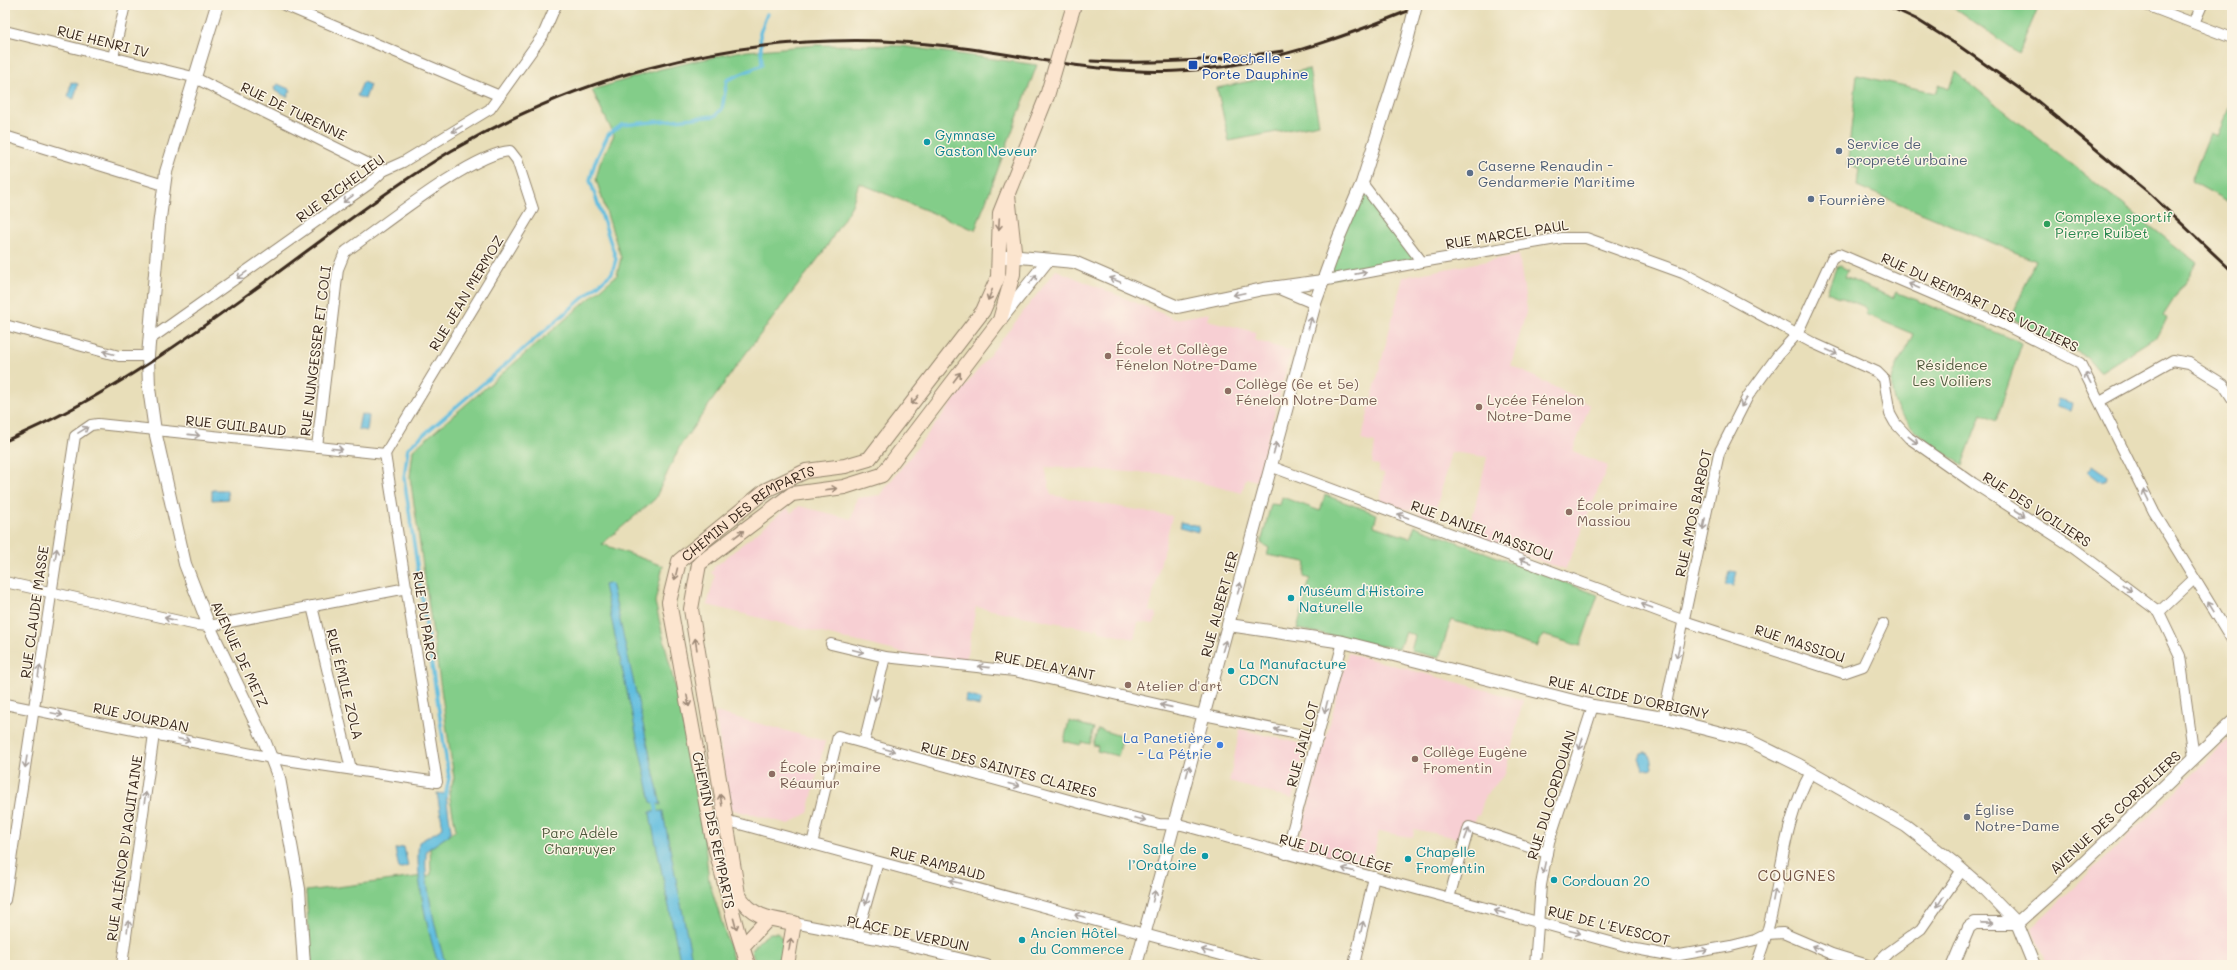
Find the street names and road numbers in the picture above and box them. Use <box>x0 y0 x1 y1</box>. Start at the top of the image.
street label: RUE HENRI IV <box>55 20 151 62</box>
street label: RUE DE TURENNE <box>238 77 350 145</box>
street label: RUE RICHELIEU <box>292 150 388 226</box>
street label: RUE MARCEL PAUL <box>1444 215 1571 253</box>
street label: RUE JEAN MERMOZ <box>424 232 508 354</box>
street label: RUE DU REMPART DES VOILIERS <box>1878 248 2082 356</box>
street label: RUE NUNGESSER ET COLI <box>295 265 335 437</box>
street label: RUE GUILBAUD <box>185 410 287 440</box>
street label: RUE AMOS BARBOT <box>1670 447 1716 579</box>
street label: CHEMIN DES REMPARTS <box>677 460 816 565</box>
street label: RUE DES VOILIERS <box>1979 467 2095 551</box>
street label: RUE DANIEL MASSIOU <box>1408 495 1556 565</box>
street label: RUE CLAUDE MASSE <box>15 544 53 680</box>
street label: RUE ALBERT 1ER <box>1196 549 1242 659</box>
street label: RUE DU PARC <box>409 570 441 662</box>
street label: AVENUE DE METZ <box>207 598 273 710</box>
street label: RUE MASSIOU <box>1752 619 1848 667</box>
street label: RUE ÉMILE ZOLA <box>322 627 368 741</box>
street label: RUE DELAYANT <box>993 646 1097 684</box>
street label: RUE ALCIDE D'ORBIGNY <box>1547 671 1711 723</box>
street label: RUE JOURDAN <box>91 698 191 736</box>
street label: RUE JAILLOT <box>1281 699 1323 789</box>
street label: RUE DU CORDOUAN <box>1522 728 1580 862</box>
street label: RUE DES SAINTES CLAIRES <box>919 736 1099 802</box>
street label: AVENUE DES CORDELIERS <box>2045 746 2185 878</box>
street label: CHEMIN DES REMPARTS <box>688 750 740 910</box>
street label: RUE ALIÉNOR D'AQUITAINE <box>102 754 146 942</box>
street label: RUE DU COLLÈGE <box>1277 829 1395 877</box>
street label: RUE RAMBAUD <box>888 841 988 885</box>
street label: RUE DE L'EVESCOT <box>1546 901 1672 949</box>
street label: PLACE DE VERDUN <box>845 911 971 955</box>

